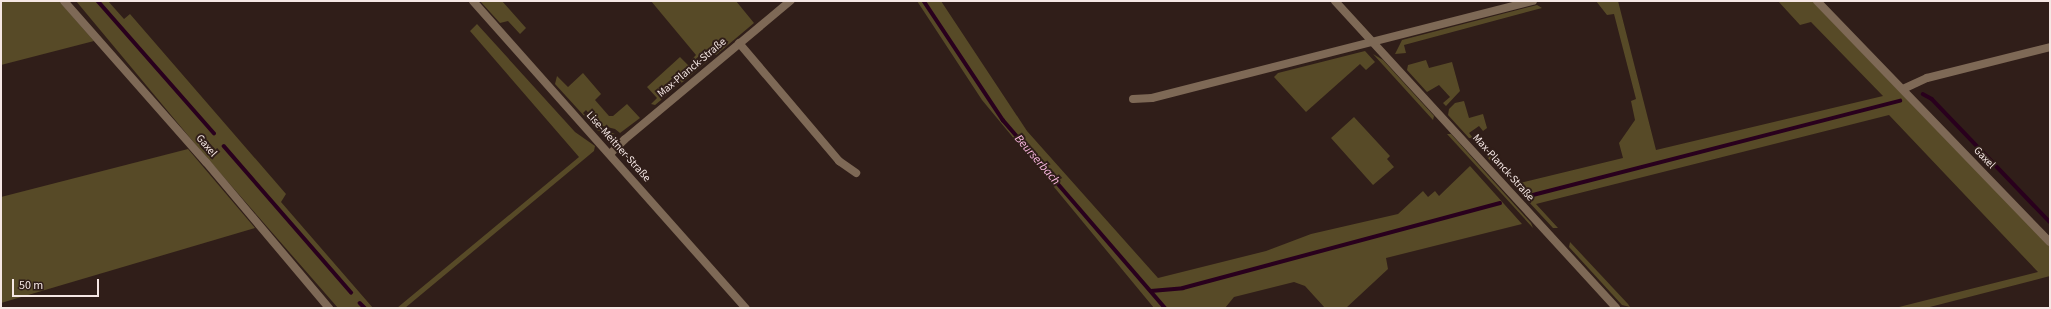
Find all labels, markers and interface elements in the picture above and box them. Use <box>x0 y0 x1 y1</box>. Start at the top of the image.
street label: Max-Planck-Straße <box>655 35 729 101</box>
street label: Lise-Meitner-Straße <box>583 109 653 185</box>
street label: Gaxel <box>193 132 219 160</box>
water label: Beurserbach <box>1011 132 1063 188</box>
street label: Max-Planck-Straße <box>1469 132 1537 204</box>
street label: Gaxel <box>1970 144 1998 172</box>
scale bar <box>14 271 101 297</box>
text: 50 m <box>19 277 43 294</box>

